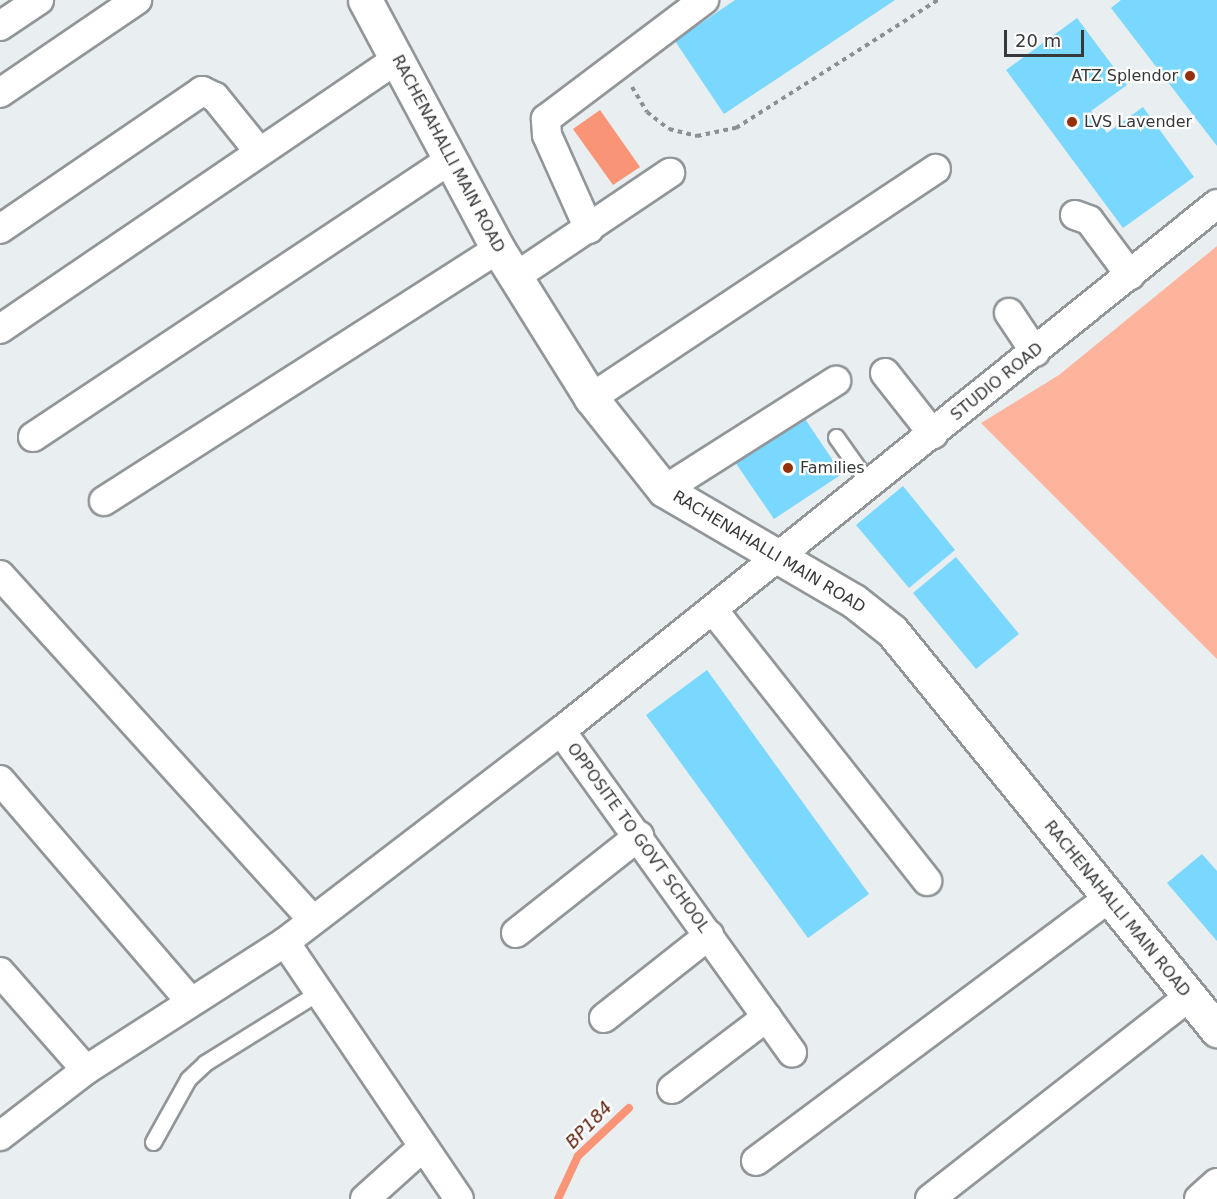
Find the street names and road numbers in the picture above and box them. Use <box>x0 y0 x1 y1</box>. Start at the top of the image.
street label: RACHENAHALLI MAIN ROAD <box>388 52 508 256</box>
street label: STUDIO ROAD <box>947 339 1047 425</box>
street label: RACHENAHALLI MAIN ROAD <box>669 487 869 617</box>
street label: OPPOSITE TO GOVT SCHOOL <box>563 739 713 937</box>
street label: RACHENAHALLI MAIN ROAD <box>1040 817 1194 1001</box>

